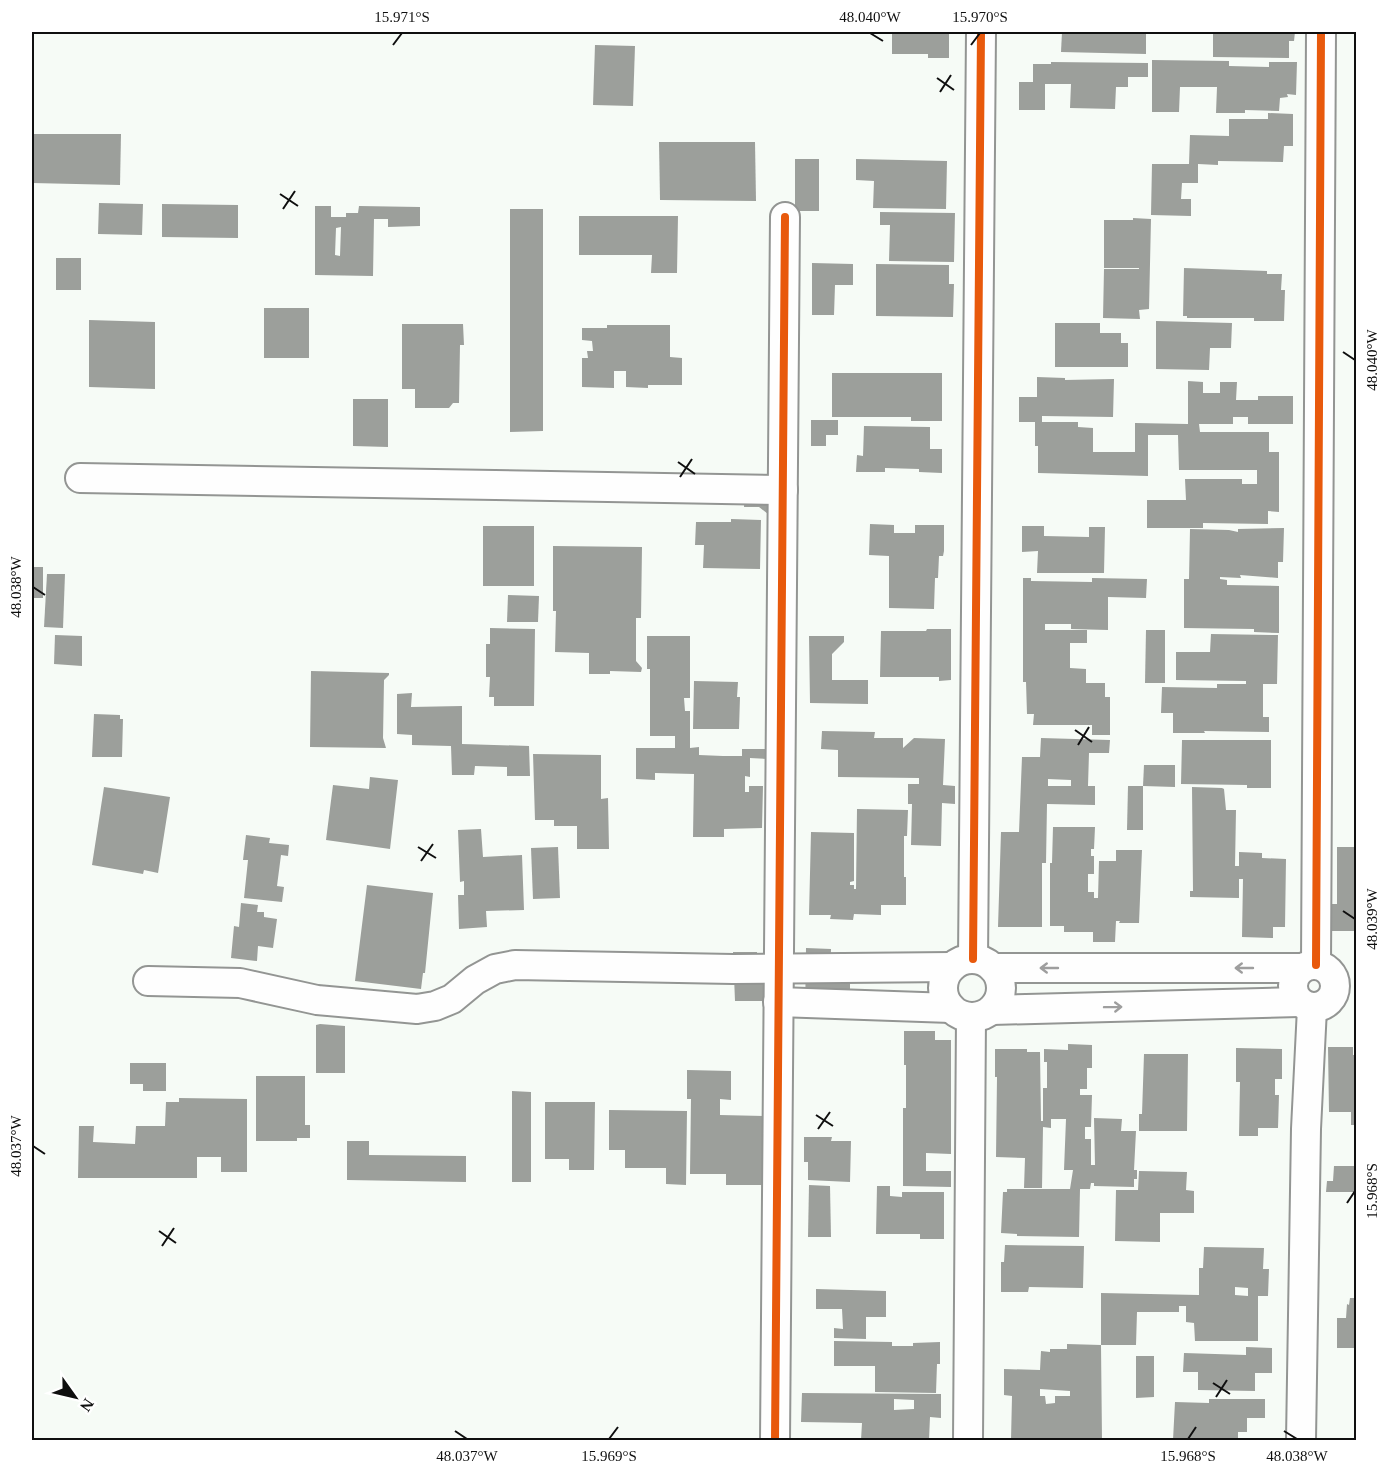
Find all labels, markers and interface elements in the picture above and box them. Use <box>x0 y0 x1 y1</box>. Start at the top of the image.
text: 15.971°S <box>374 9 430 25</box>
text: 48.040°W <box>839 9 902 25</box>
text: 15.970°S <box>952 9 1008 25</box>
text: 48.040°W <box>1364 328 1380 391</box>
text: 48.038°W <box>8 555 24 618</box>
text: 48.039°W <box>1364 887 1380 950</box>
one-way arrow <box>1039 962 1059 974</box>
one-way arrow <box>1234 962 1254 974</box>
one-way arrow <box>1103 1001 1123 1012</box>
text: 48.037°W <box>8 1114 24 1177</box>
text: 15.968°S <box>1364 1163 1380 1219</box>
north arrow <box>45 1367 105 1427</box>
text: N <box>76 1396 97 1415</box>
text: 48.037°W <box>436 1448 499 1464</box>
text: 15.969°S <box>581 1448 637 1464</box>
text: 15.968°S <box>1160 1448 1216 1464</box>
text: 48.038°W <box>1266 1448 1329 1464</box>

